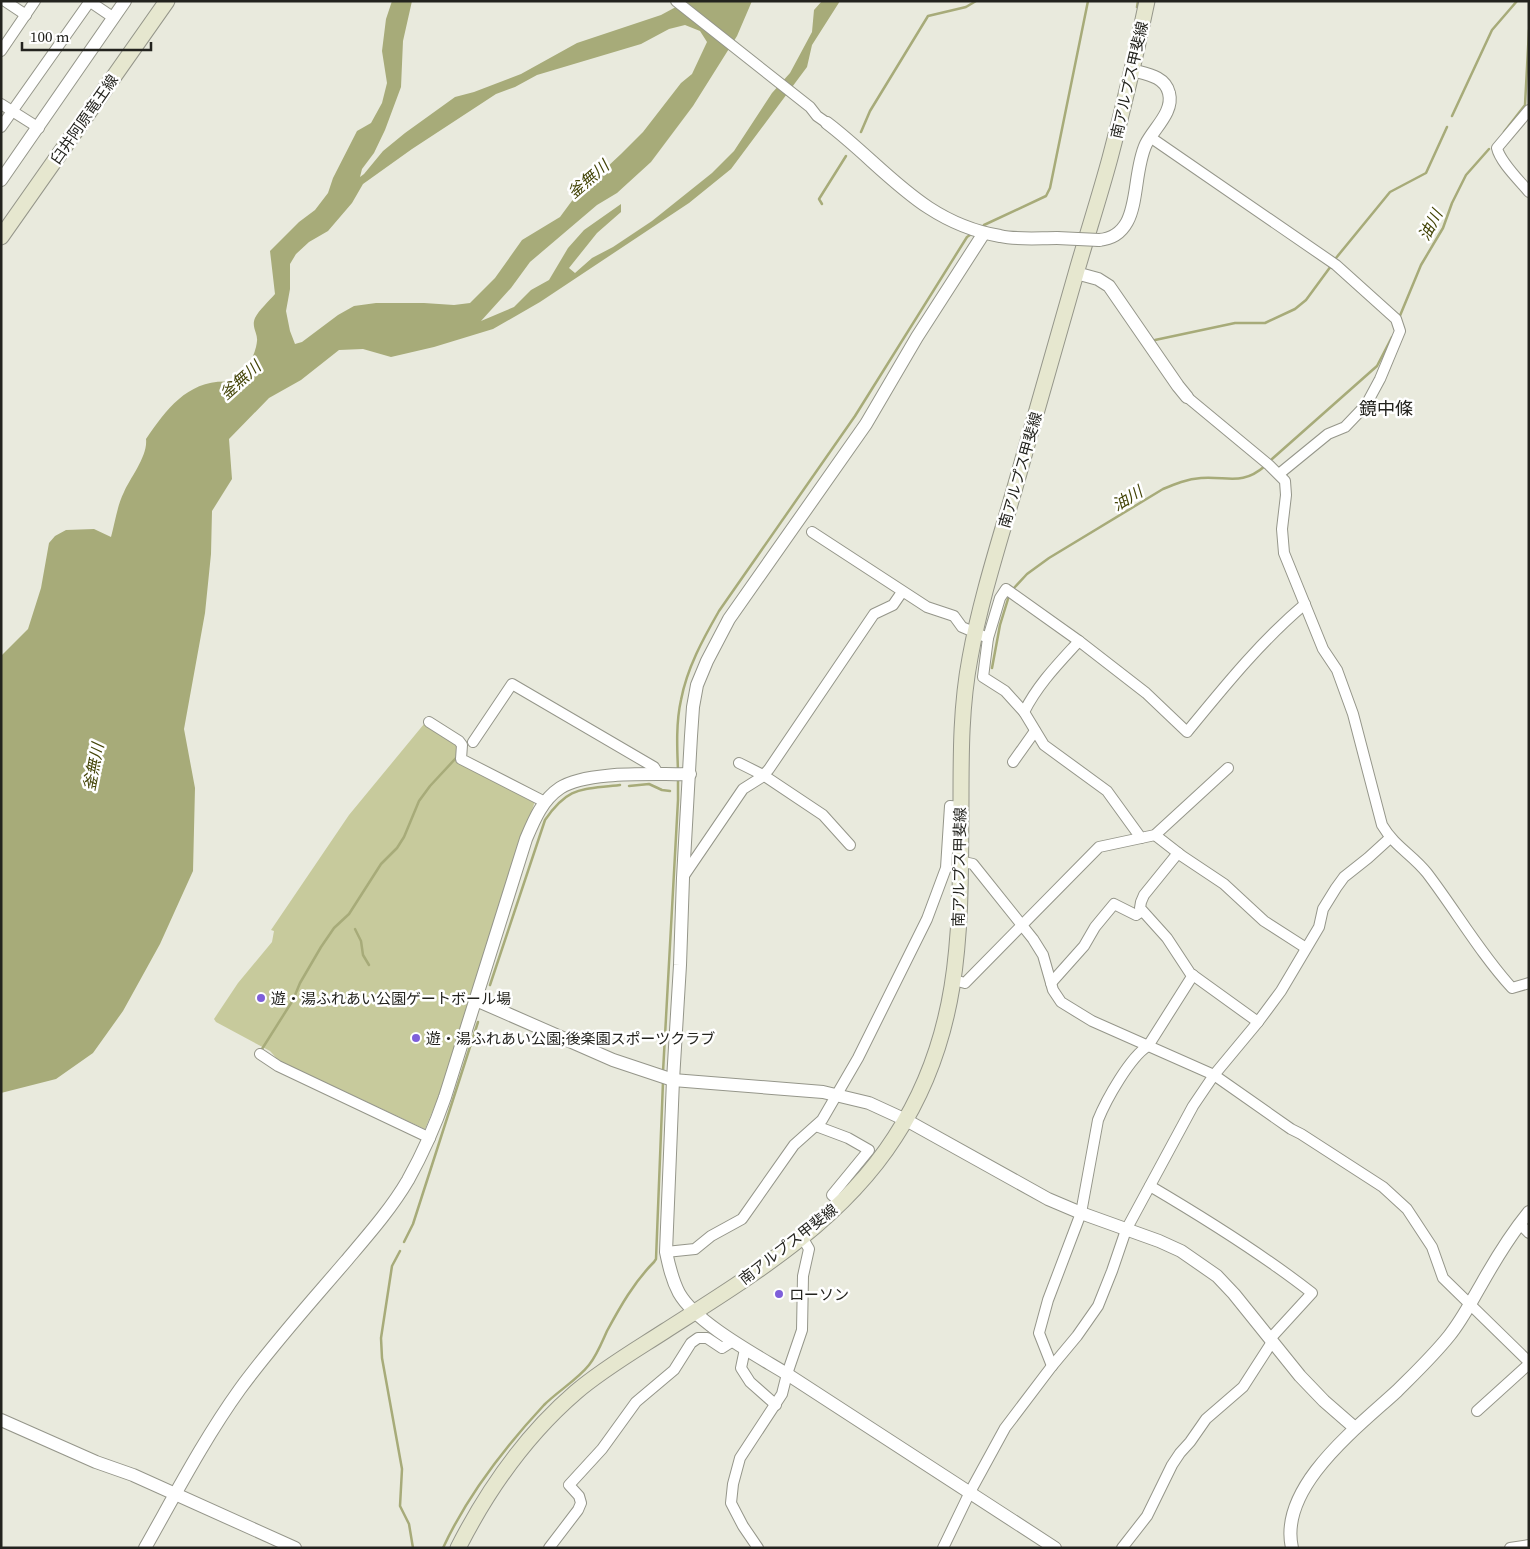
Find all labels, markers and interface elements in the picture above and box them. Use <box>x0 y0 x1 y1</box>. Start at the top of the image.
street label: 南アルプス甲斐線 <box>1105 19 1153 141</box>
scale bar <box>22 20 151 52</box>
text: 100 m <box>30 26 70 47</box>
street label: 臼井阿原竜王線 <box>45 70 123 168</box>
water label: 釜無川 <box>563 154 615 203</box>
water label: 油川 <box>1413 204 1448 244</box>
water label: 釜無川 <box>215 354 267 404</box>
district label: 鏡中條 <box>1359 396 1413 421</box>
street label: 南アルプス甲斐線 <box>993 409 1047 531</box>
water label: 油川 <box>1108 479 1148 516</box>
water label: 釜無川 <box>78 739 109 793</box>
street label: 南アルプス甲斐線 <box>947 807 971 927</box>
place label: 遊・湯ふれあい公園ゲートボール場 <box>271 988 511 1009</box>
marker: 遊・湯ふれあい公園ゲートボール場 <box>255 992 267 1004</box>
place label: 遊・湯ふれあい公園;後楽園スポーツクラブ <box>426 1028 715 1049</box>
marker: 遊・湯ふれあい公園;後楽園スポーツクラブ <box>410 1032 422 1044</box>
street label: 南アルプス甲斐線 <box>734 1199 842 1289</box>
place label: ローソン <box>789 1284 849 1305</box>
marker: ローソン <box>773 1288 785 1300</box>

